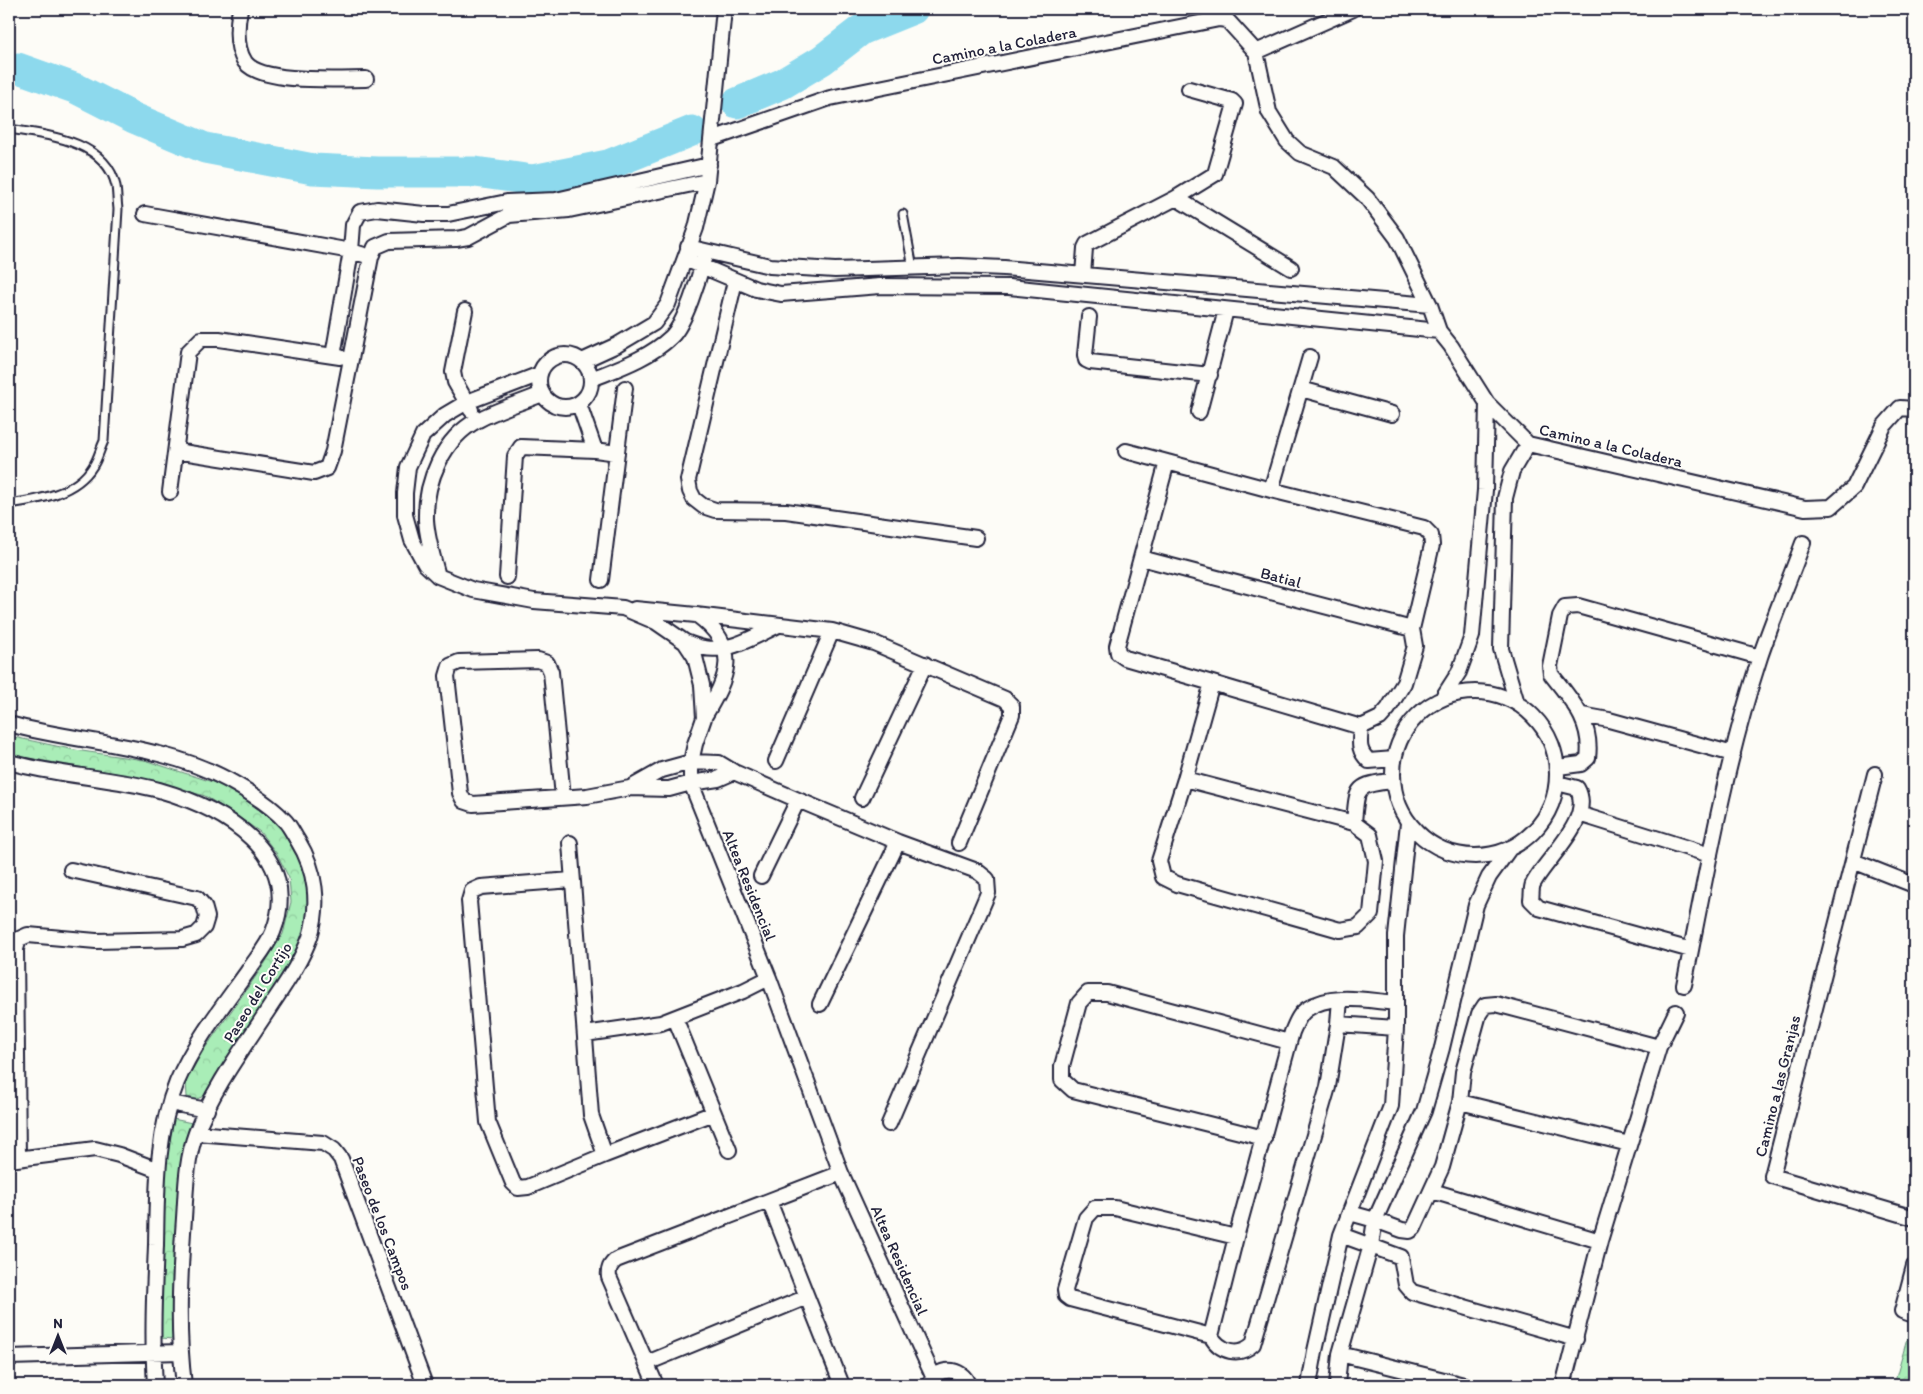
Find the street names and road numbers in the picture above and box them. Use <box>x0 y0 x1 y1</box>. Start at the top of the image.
street label: Camino a la Coladera <box>930 22 1078 69</box>
street label: Camino a la Coladera <box>1537 420 1685 471</box>
street label: Batial <box>1258 563 1304 592</box>
street label: Altea Residencial <box>719 827 781 944</box>
street label: Paseo del Cortijo <box>219 939 296 1046</box>
street label: Camino a las Granjas <box>1751 1013 1804 1159</box>
street label: Paseo de los Campos <box>348 1154 417 1293</box>
street label: Altea Residencial <box>867 1202 932 1318</box>

